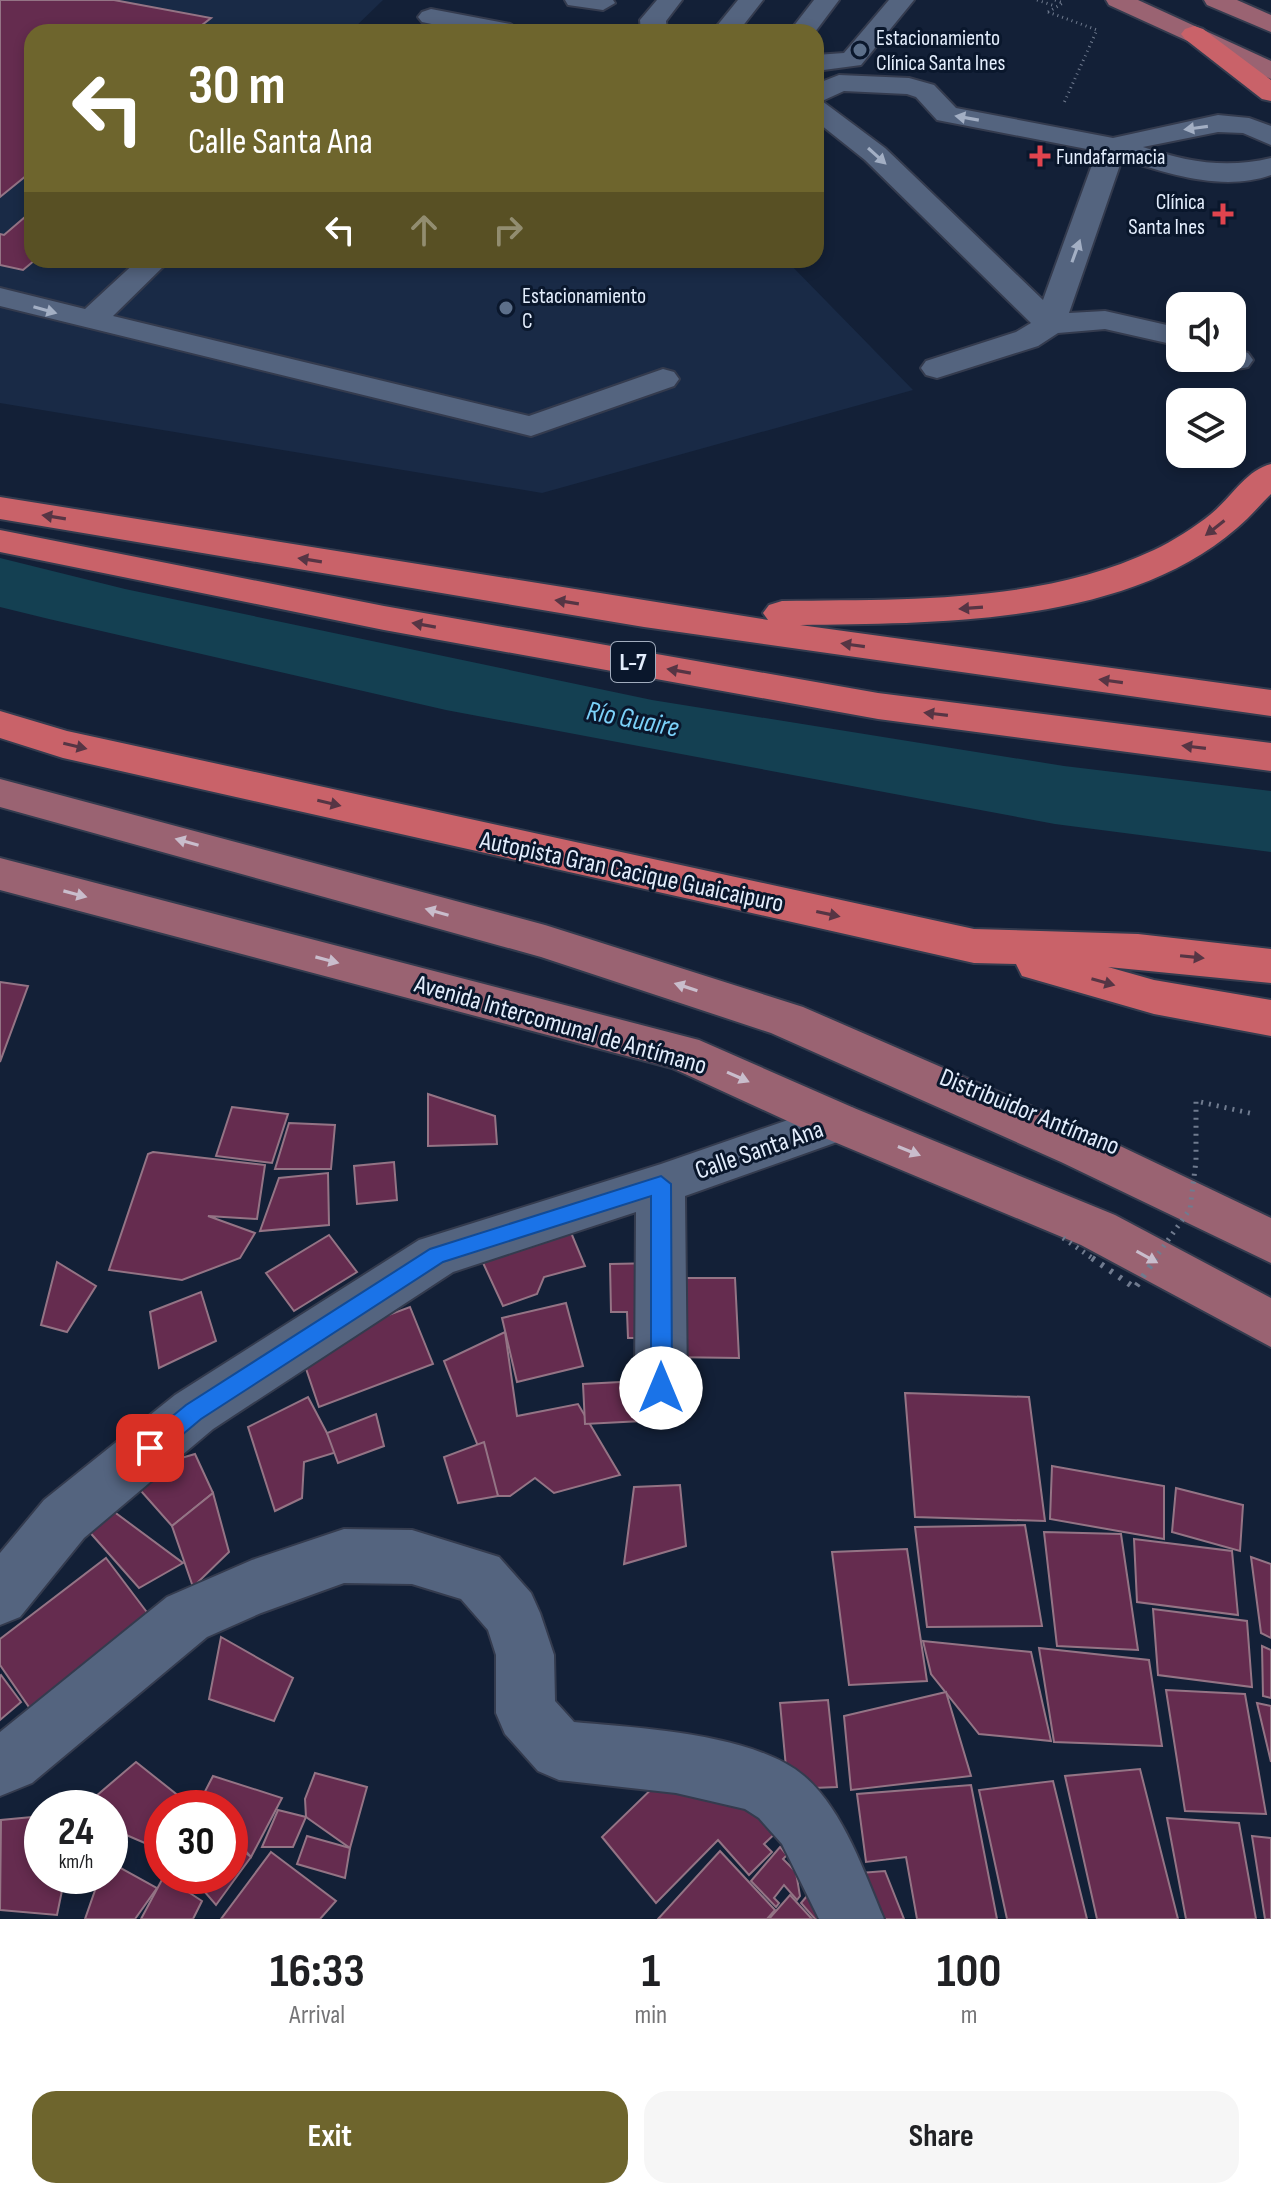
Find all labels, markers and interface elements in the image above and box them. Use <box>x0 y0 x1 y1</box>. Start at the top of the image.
place label: Estacionamiento Clínica Santa Ines <box>876 25 1006 77</box>
marker: Estacionamiento Clínica Santa Ines <box>851 41 869 59</box>
text: 30 m <box>188 53 286 120</box>
icon: left <box>56 56 160 160</box>
one-way arrow <box>954 111 979 123</box>
text: Calle Santa Ana <box>188 121 373 164</box>
one-way arrow <box>1183 122 1208 135</box>
place label: Fundafarmacia <box>1056 144 1165 171</box>
one-way arrow <box>867 147 886 165</box>
marker: Fundafarmacia <box>1031 147 1049 165</box>
place label: Clínica Santa Ines <box>1128 189 1205 241</box>
marker: Clínica Santa Ines <box>1212 203 1234 225</box>
icon: left <box>318 208 362 252</box>
icon: ahead <box>402 208 446 252</box>
icon: right <box>486 208 530 252</box>
one-way arrow <box>1071 238 1083 262</box>
place label: Estacionamiento C <box>522 283 646 335</box>
map controls <box>1166 292 1246 468</box>
button: sound <box>1166 292 1246 372</box>
marker: Estacionamiento C <box>497 299 515 317</box>
one-way arrow <box>33 304 57 317</box>
button: layers <box>1166 388 1246 468</box>
one-way arrow <box>41 510 66 523</box>
one-way arrow <box>1205 519 1225 535</box>
one-way arrow <box>297 553 322 565</box>
one-way arrow <box>554 596 579 608</box>
one-way arrow <box>958 602 983 615</box>
one-way arrow <box>411 618 436 630</box>
one-way arrow <box>840 638 865 651</box>
road number: L-7 <box>611 642 655 682</box>
one-way arrow <box>667 664 692 676</box>
one-way arrow <box>1098 674 1123 687</box>
water label: Río Guaire <box>584 694 682 745</box>
one-way arrow <box>923 707 948 720</box>
one-way arrow <box>63 740 88 753</box>
one-way arrow <box>1181 740 1206 753</box>
one-way arrow <box>316 797 341 810</box>
street label: Autopista Gran Cacique Guaicaipuro <box>476 825 786 920</box>
one-way arrow <box>174 835 199 847</box>
one-way arrow <box>63 888 88 900</box>
one-way arrow <box>425 905 449 918</box>
one-way arrow <box>816 908 841 921</box>
one-way arrow <box>1180 951 1205 964</box>
one-way arrow <box>315 954 340 966</box>
street label: Avenida Intercomunal de Antímano <box>410 969 710 1082</box>
one-way arrow <box>1090 977 1115 989</box>
one-way arrow <box>673 981 697 993</box>
street label: Distribuidor Antímano <box>935 1062 1124 1163</box>
one-way arrow <box>726 1071 750 1084</box>
street label: Calle Santa Ana <box>691 1114 828 1187</box>
one-way arrow <box>897 1145 921 1158</box>
one-way arrow <box>1135 1250 1158 1263</box>
position arrow <box>619 1346 703 1430</box>
pin <box>116 1414 184 1482</box>
icon: arrive <box>128 1426 172 1470</box>
speed limit sign: 30 <box>144 1790 248 1894</box>
text: 24 <box>58 1808 94 1856</box>
text: km/h <box>59 1850 93 1874</box>
text: 16:33 <box>270 1943 365 2000</box>
text: 1 <box>641 1943 660 2000</box>
text: 100 <box>937 1943 1001 2000</box>
text: Arrival <box>289 2000 345 2031</box>
text: min <box>634 2000 667 2031</box>
text: m <box>961 2000 977 2031</box>
button: Exit <box>32 2091 628 2183</box>
button: Share <box>644 2091 1239 2183</box>

